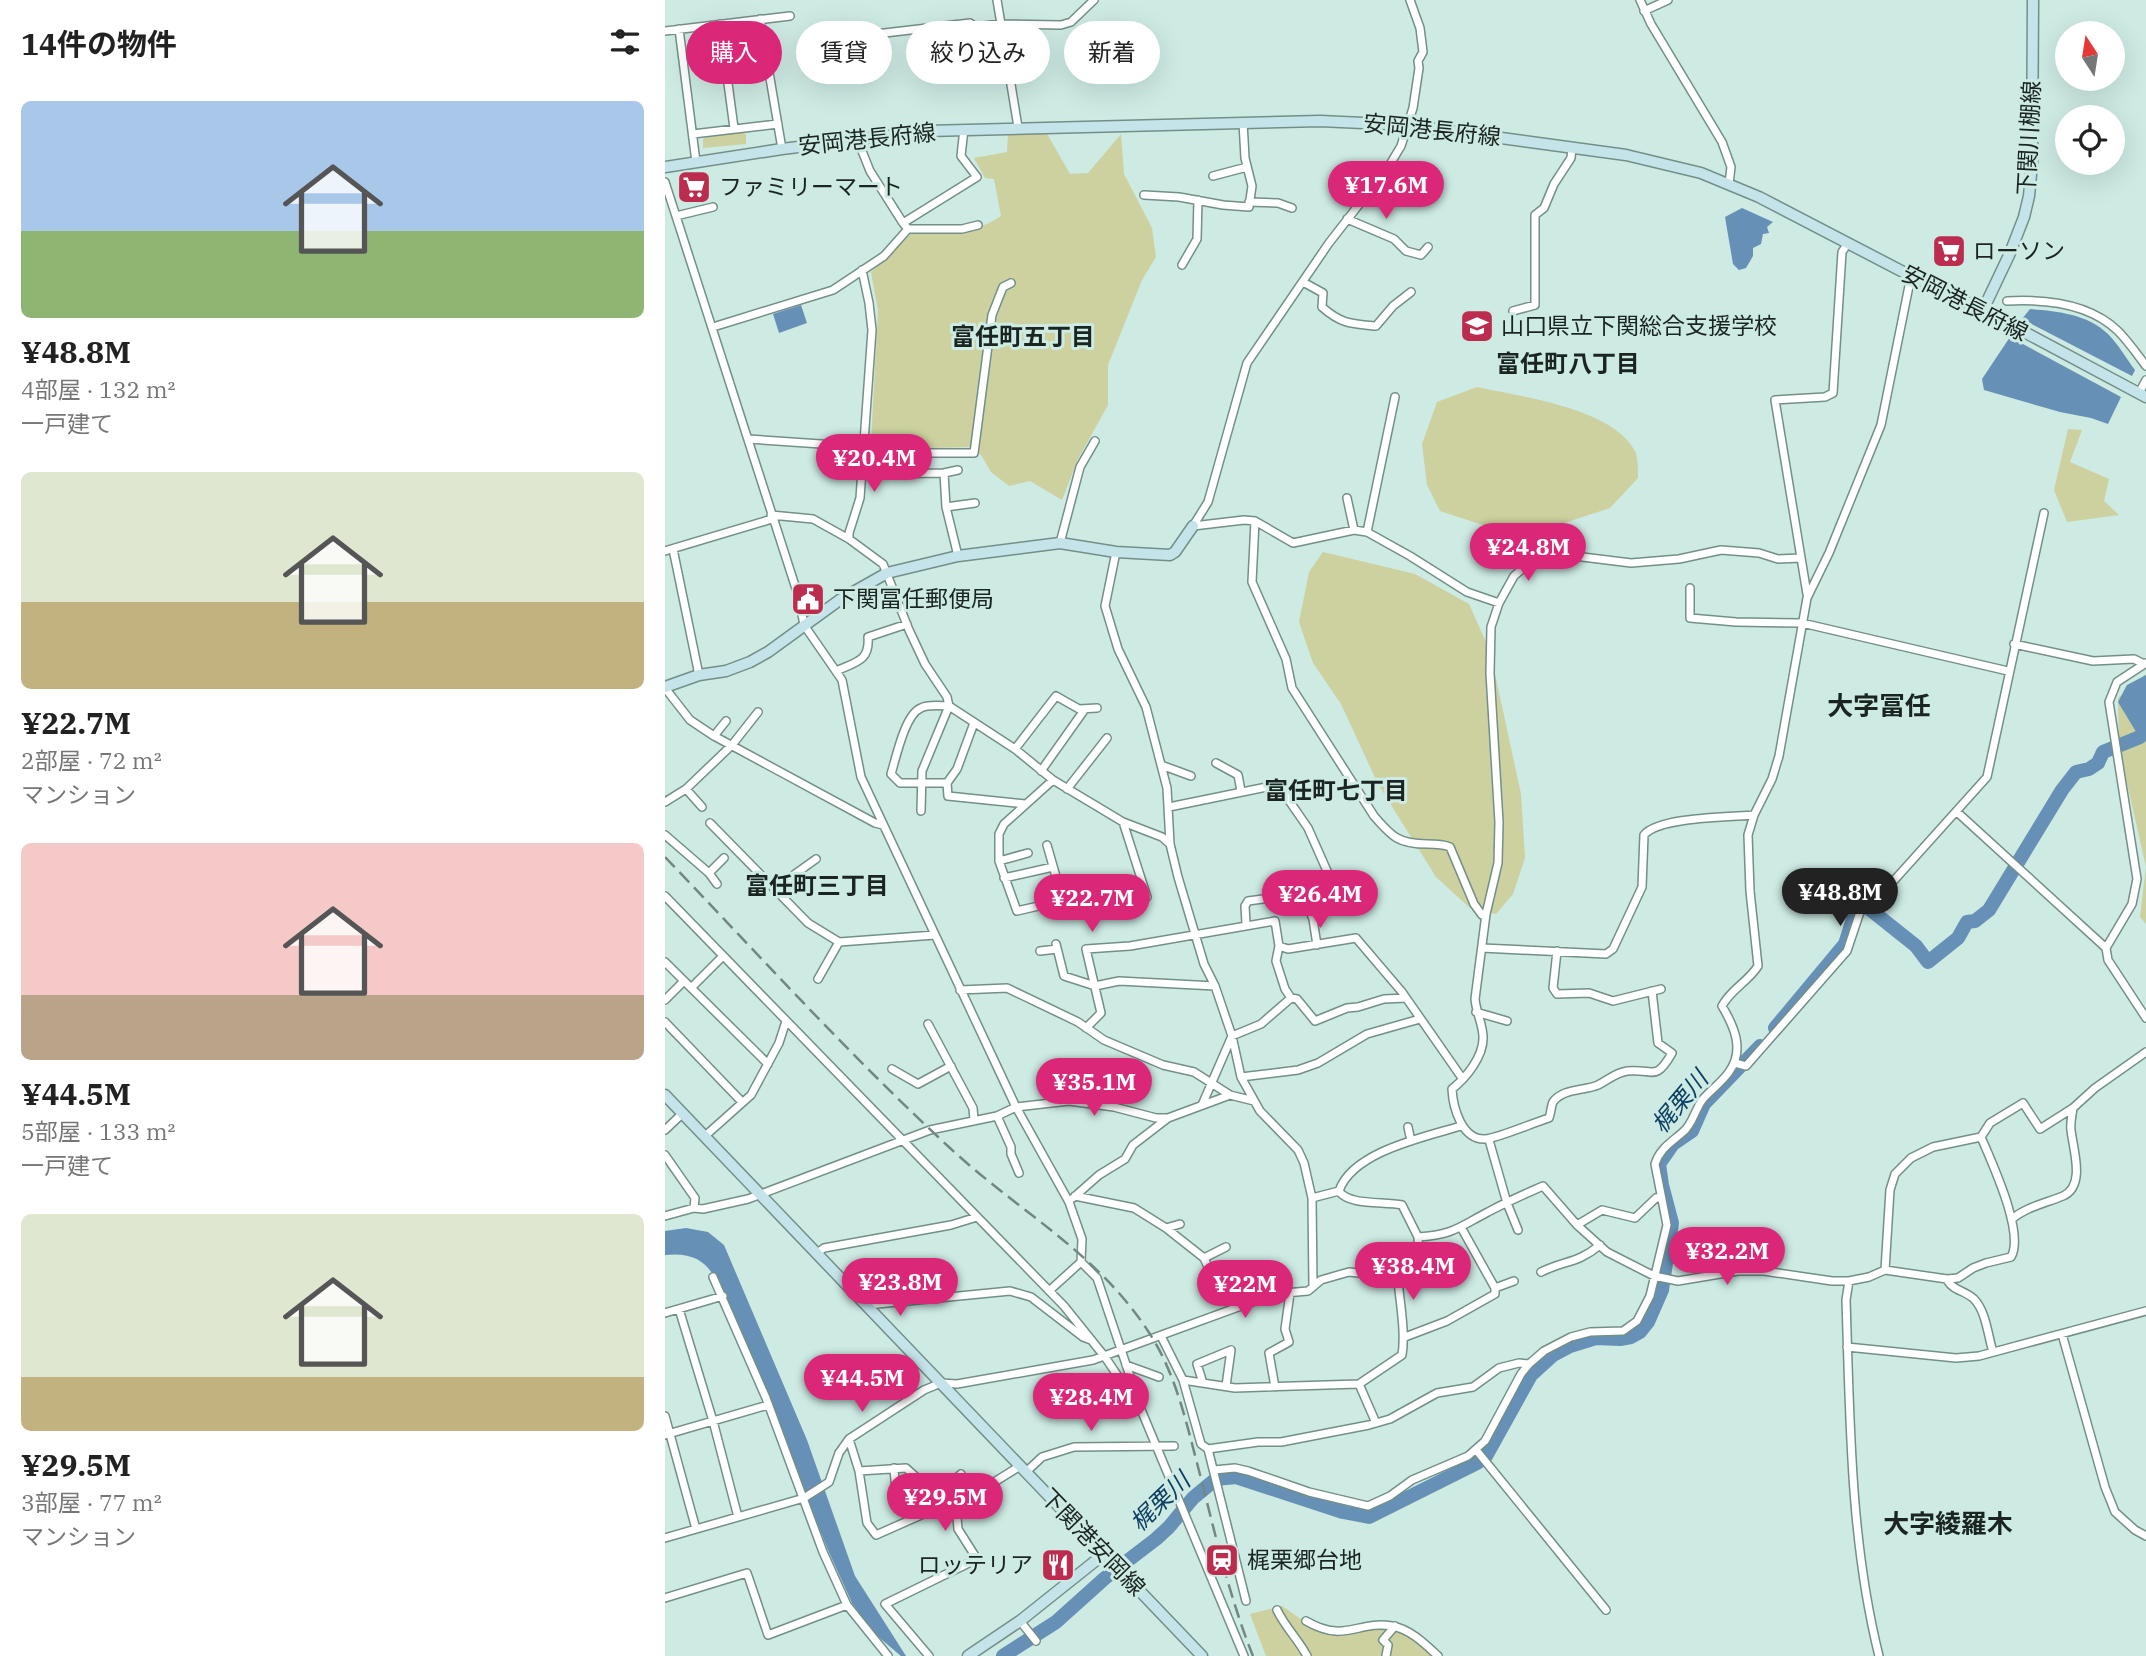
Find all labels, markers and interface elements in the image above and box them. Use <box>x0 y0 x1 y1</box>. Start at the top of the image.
chip: 購入 <box>686 21 782 84</box>
chip: 賃貸 <box>796 21 892 84</box>
chip: 絞り込み <box>906 21 1050 84</box>
chip: 新着 <box>1064 21 1160 84</box>
north arrow <box>2055 21 2125 91</box>
map controls <box>2055 21 2125 175</box>
icon: filters <box>606 23 644 61</box>
text: 14件の物件 <box>21 24 177 63</box>
street label: 下関川棚線 <box>2010 80 2046 196</box>
button: locate <box>2055 105 2125 175</box>
street label: 安岡港長府線 <box>1362 107 1502 151</box>
street label: 安岡港長府線 <box>797 116 937 160</box>
icon: home <box>270 146 396 272</box>
pin: ¥17.6M <box>1329 162 1443 221</box>
supermarket icon: ファミリーマート <box>675 168 713 206</box>
text: ¥17.6M <box>1344 169 1428 199</box>
place label: ファミリーマート <box>719 171 903 201</box>
supermarket icon: ローソン <box>1930 232 1968 270</box>
place label: ローソン <box>1973 235 2065 265</box>
street label: 安岡港長府線 <box>1897 257 2034 347</box>
school or university icon: 山口県立下関総合支援学校 <box>1458 307 1496 345</box>
place label: 山口県立下関総合支援学校 <box>1501 310 1777 340</box>
district label: 富任町五丁目 <box>951 320 1095 352</box>
text: ¥48.8M <box>21 332 131 371</box>
district label: 富任町八丁目 <box>1496 347 1640 379</box>
text: 4部屋 · 132 m² <box>21 374 176 404</box>
text: 一戸建て <box>21 408 113 438</box>
pin: ¥20.4M <box>817 434 931 494</box>
text: ¥20.4M <box>832 442 916 472</box>
icon: home <box>270 517 396 643</box>
pin: ¥24.8M <box>1471 524 1585 583</box>
text: ¥24.8M <box>1486 531 1570 561</box>
public building icon: 下関冨任郵便局 <box>789 580 827 618</box>
place label: 下関冨任郵便局 <box>833 583 994 613</box>
district label: 大字冨任 <box>1827 688 1931 722</box>
text: ¥22.7M <box>21 703 131 742</box>
text: 2部屋 · 72 m² <box>21 745 162 775</box>
district label: 富任町七丁目 <box>1264 774 1408 806</box>
text: マンション <box>21 779 136 809</box>
district label: 富任町三丁目 <box>745 869 889 901</box>
pin: ¥48.8M <box>1783 869 1897 928</box>
pin: ¥26.4M <box>1263 870 1377 930</box>
pin: ¥22.7M <box>1035 874 1149 934</box>
text: ¥48.8M <box>1798 876 1882 906</box>
text: ¥26.4M <box>1278 878 1362 908</box>
text: ¥22.7M <box>1050 882 1134 912</box>
icon: home <box>270 888 396 1014</box>
pin: ¥35.1M <box>1037 1058 1151 1118</box>
water label: 梶栗川 <box>1644 1061 1717 1139</box>
text: ¥35.1M <box>1052 1066 1136 1096</box>
text: ¥44.5M <box>21 1074 131 1113</box>
text: 5部屋 · 133 m² <box>21 1116 176 1146</box>
text: 一戸建て <box>21 1150 113 1180</box>
pin: ¥32.2M <box>1670 1228 1784 1287</box>
text: ¥32.2M <box>1685 1235 1769 1265</box>
pin: ¥38.4M <box>1356 1242 1470 1302</box>
text: ¥38.4M <box>1371 1250 1455 1280</box>
pin: ¥23.8M <box>843 1258 957 1318</box>
icon: home <box>270 1259 396 1385</box>
pin: ¥22M <box>1204 1260 1286 1320</box>
text: ¥23.8M <box>858 1266 942 1296</box>
text: ¥22M <box>1213 1268 1277 1298</box>
pin: ¥44.5M <box>805 1354 919 1414</box>
text: ¥44.5M <box>820 1362 904 1392</box>
pin: ¥28.4M <box>1034 1374 1148 1433</box>
text: ¥28.4M <box>1049 1381 1133 1411</box>
text: ¥29.5M <box>21 1445 131 1484</box>
water label: 梶栗川 <box>1122 1463 1198 1538</box>
pin: ¥29.5M <box>888 1474 1002 1533</box>
text: ¥29.5M <box>903 1481 987 1511</box>
street label: 下関港安岡線 <box>1035 1481 1152 1601</box>
text: 3部屋 · 77 m² <box>21 1487 162 1517</box>
district label: 大字綾羅木 <box>1883 1506 2013 1540</box>
text: マンション <box>21 1521 136 1551</box>
station icon: 梶栗郷台地 <box>1203 1541 1241 1579</box>
place label: 梶栗郷台地 <box>1247 1544 1362 1574</box>
restaurant icon: ロッテリア <box>1039 1546 1077 1584</box>
place label: ロッテリア <box>918 1549 1033 1579</box>

